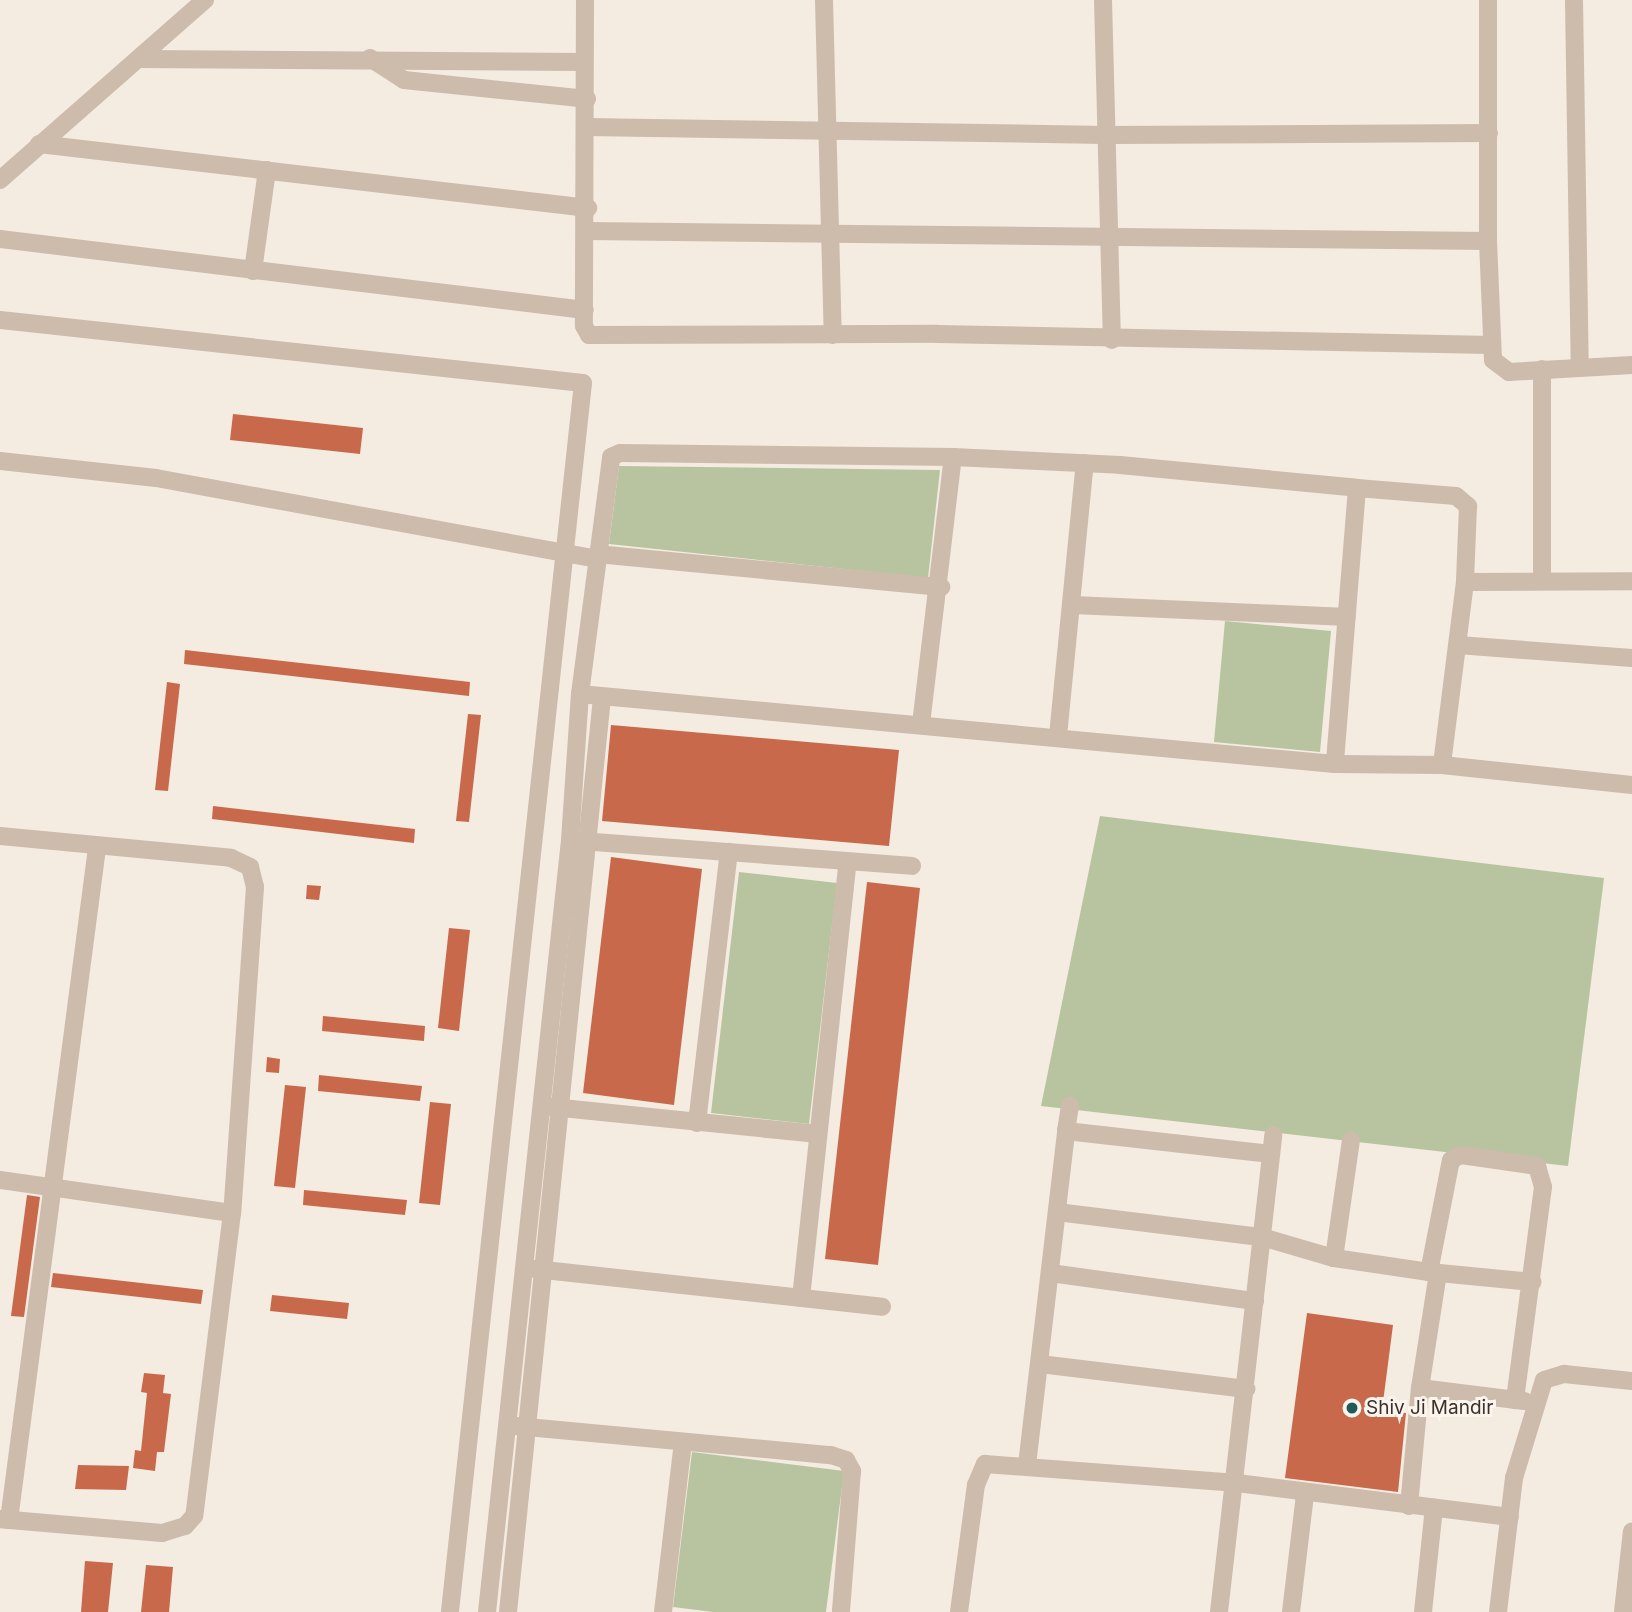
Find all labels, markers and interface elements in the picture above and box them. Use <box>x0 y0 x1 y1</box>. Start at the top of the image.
place label: Shiv Ji Mandir <box>1366 1397 1493 1419</box>
marker: Shiv Ji Mandir <box>1344 1400 1360 1416</box>

